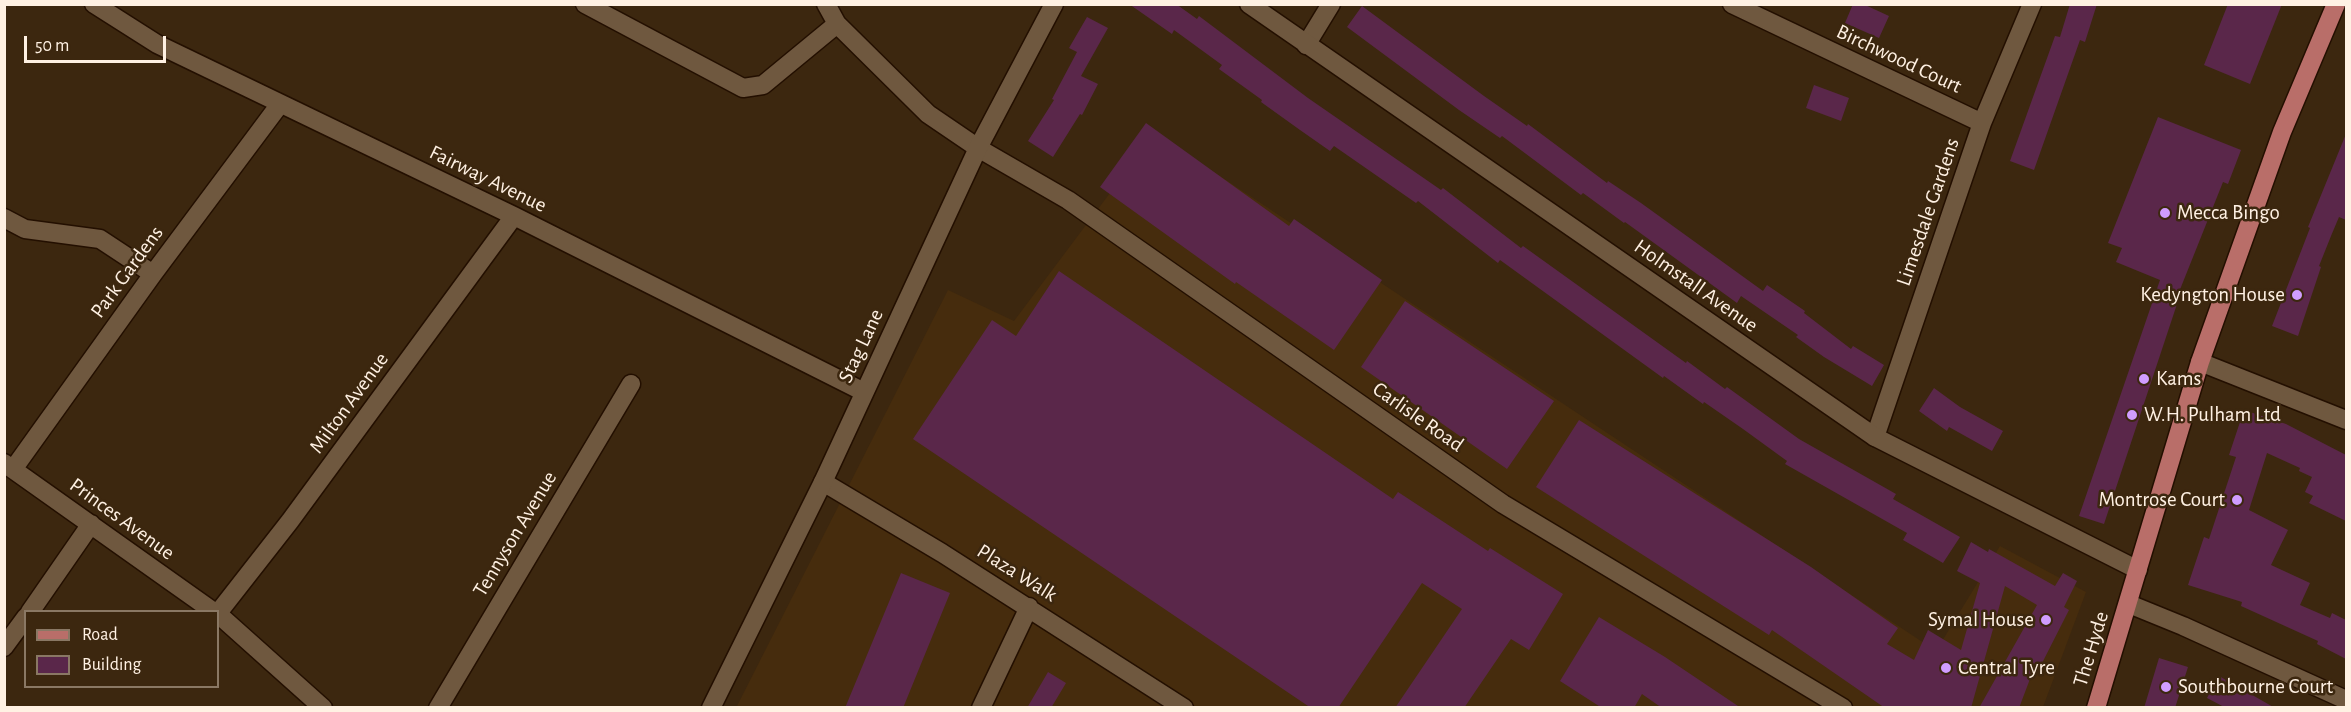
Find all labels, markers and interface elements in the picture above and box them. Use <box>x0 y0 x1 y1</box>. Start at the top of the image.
street label: Birchwood Court <box>1832 19 1966 99</box>
scale bar <box>27 24 170 62</box>
text: 50 m <box>35 37 69 55</box>
street label: Limesdale Gardens <box>1891 135 1965 289</box>
street label: Fairway Avenue <box>425 140 551 218</box>
place label: Mecca Bingo <box>2177 200 2280 226</box>
marker: Mecca Bingo <box>2158 206 2172 220</box>
street label: Park Gardens <box>85 221 169 323</box>
street label: Holmstall Avenue <box>1629 234 1763 338</box>
place label: Kedyngton House <box>2140 282 2285 308</box>
marker: Kedyngton House <box>2290 288 2304 302</box>
street label: Stag Lane <box>833 305 889 387</box>
street label: Milton Avenue <box>304 348 394 458</box>
place label: Kams <box>2156 366 2201 392</box>
marker: Kams <box>2137 372 2151 386</box>
street label: Carlisle Road <box>1368 376 1468 458</box>
place label: W.H. Pulham Ltd <box>2144 402 2281 428</box>
marker: W.H. Pulham Ltd <box>2125 408 2139 422</box>
street label: Tennyson Avenue <box>468 467 562 601</box>
street label: Princes Avenue <box>65 472 179 566</box>
place label: Montrose Court <box>2098 487 2225 513</box>
marker: Montrose Court <box>2230 493 2244 507</box>
street label: Plaza Walk <box>972 539 1062 607</box>
place label: Symal House <box>1928 607 2034 633</box>
street label: The Hyde <box>2068 608 2114 690</box>
legend <box>24 610 219 688</box>
marker: Symal House <box>2039 613 2053 627</box>
text: Road <box>82 626 118 644</box>
place label: Central Tyre <box>1958 655 2055 681</box>
text: Building <box>82 656 141 674</box>
marker: Central Tyre <box>1939 661 1953 675</box>
place label: Southbourne Court <box>2178 674 2333 700</box>
marker: Southbourne Court <box>2159 680 2173 694</box>

